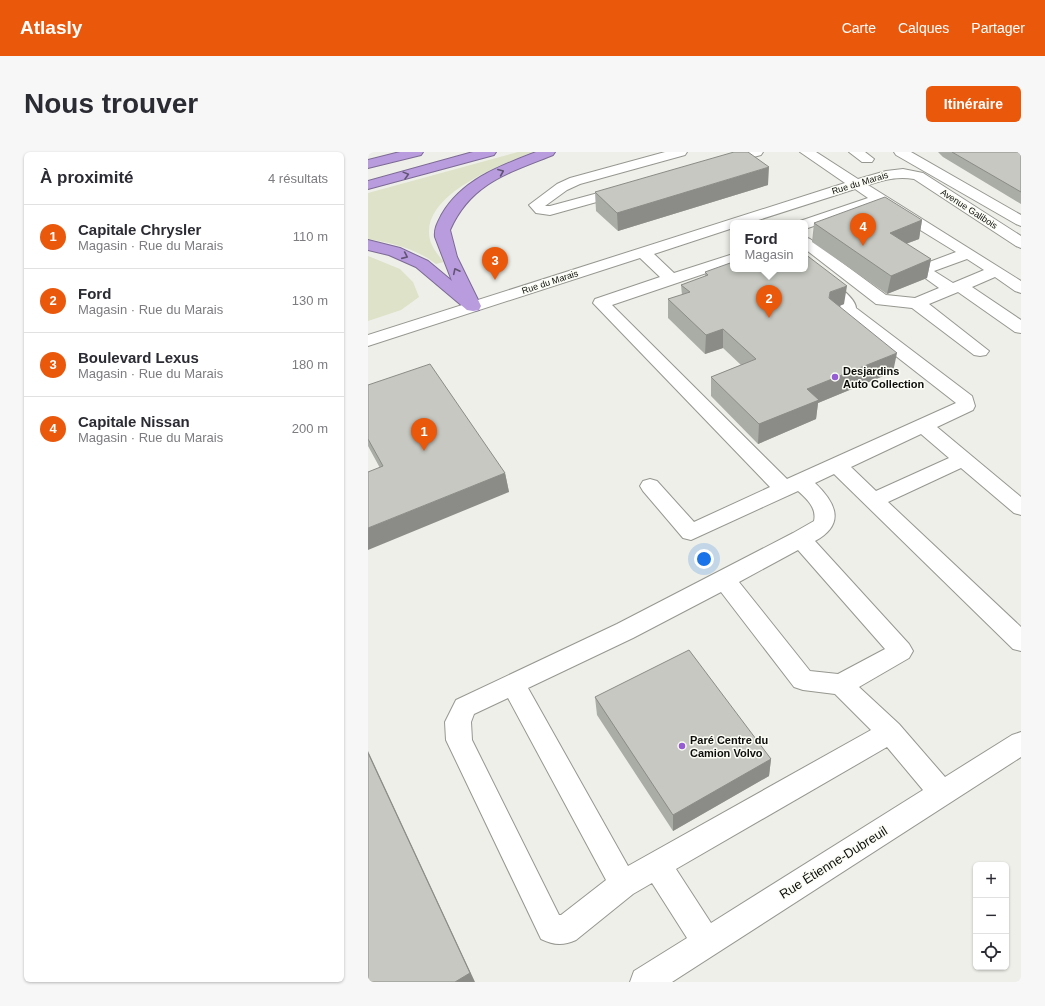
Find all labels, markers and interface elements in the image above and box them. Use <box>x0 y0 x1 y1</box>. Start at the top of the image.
text: Atlasly <box>20 17 82 38</box>
text: Carte <box>842 20 876 36</box>
text: Calques <box>898 20 949 36</box>
text: Partager <box>971 20 1025 36</box>
button: Itinéraire <box>926 86 1021 122</box>
text: Nous trouver <box>24 88 198 119</box>
text: À proximité <box>40 168 134 187</box>
one-way arrow <box>497 169 505 177</box>
street label: Rue du Marais <box>831 170 890 196</box>
text: 4 résultats <box>268 171 328 186</box>
one-way arrow <box>402 171 409 180</box>
street label: Avenue Galibois <box>939 187 1000 231</box>
pin: 4 <box>850 213 876 246</box>
popup <box>730 220 808 272</box>
text: Capitale Chrysler <box>78 221 201 238</box>
text: 1 <box>49 229 57 244</box>
text: 110 m <box>293 229 328 244</box>
text: Ford <box>744 230 778 247</box>
text: Magasin · Rue du Marais <box>78 238 223 253</box>
pin: 3 <box>482 247 508 280</box>
text: Magasin <box>744 247 794 262</box>
one-way arrow <box>402 252 409 260</box>
one-way arrow <box>454 268 461 276</box>
street label: Rue du Marais <box>521 268 580 296</box>
text: Ford <box>78 285 111 302</box>
pin: 2 <box>756 285 782 318</box>
text: 2 <box>49 293 57 308</box>
text: 130 m <box>292 293 328 308</box>
text: Magasin · Rue du Marais <box>78 302 223 317</box>
text: Boulevard Lexus <box>78 349 199 366</box>
text: 3 <box>49 357 57 372</box>
text: 180 m <box>292 357 328 372</box>
place label: Desjardins Auto Collection <box>843 365 925 390</box>
text: Magasin · Rue du Marais <box>78 366 223 381</box>
marker: Desjardins Auto Collection <box>830 372 840 382</box>
text: Capitale Nissan <box>78 413 190 430</box>
pin: 1 <box>411 418 437 451</box>
text: 4 <box>49 421 57 436</box>
text: 200 m <box>292 421 328 436</box>
text: Magasin · Rue du Marais <box>78 430 223 445</box>
your location <box>694 549 714 569</box>
place label: Paré Centre du Camion Volvo <box>690 734 768 759</box>
marker: Paré Centre du Camion Volvo <box>677 741 687 751</box>
street label: Rue Étienne-Dubreuil <box>777 823 890 902</box>
map controls <box>973 862 1009 970</box>
button: + <box>973 862 1009 898</box>
button: − <box>973 898 1009 934</box>
button: locate <box>973 934 1009 970</box>

